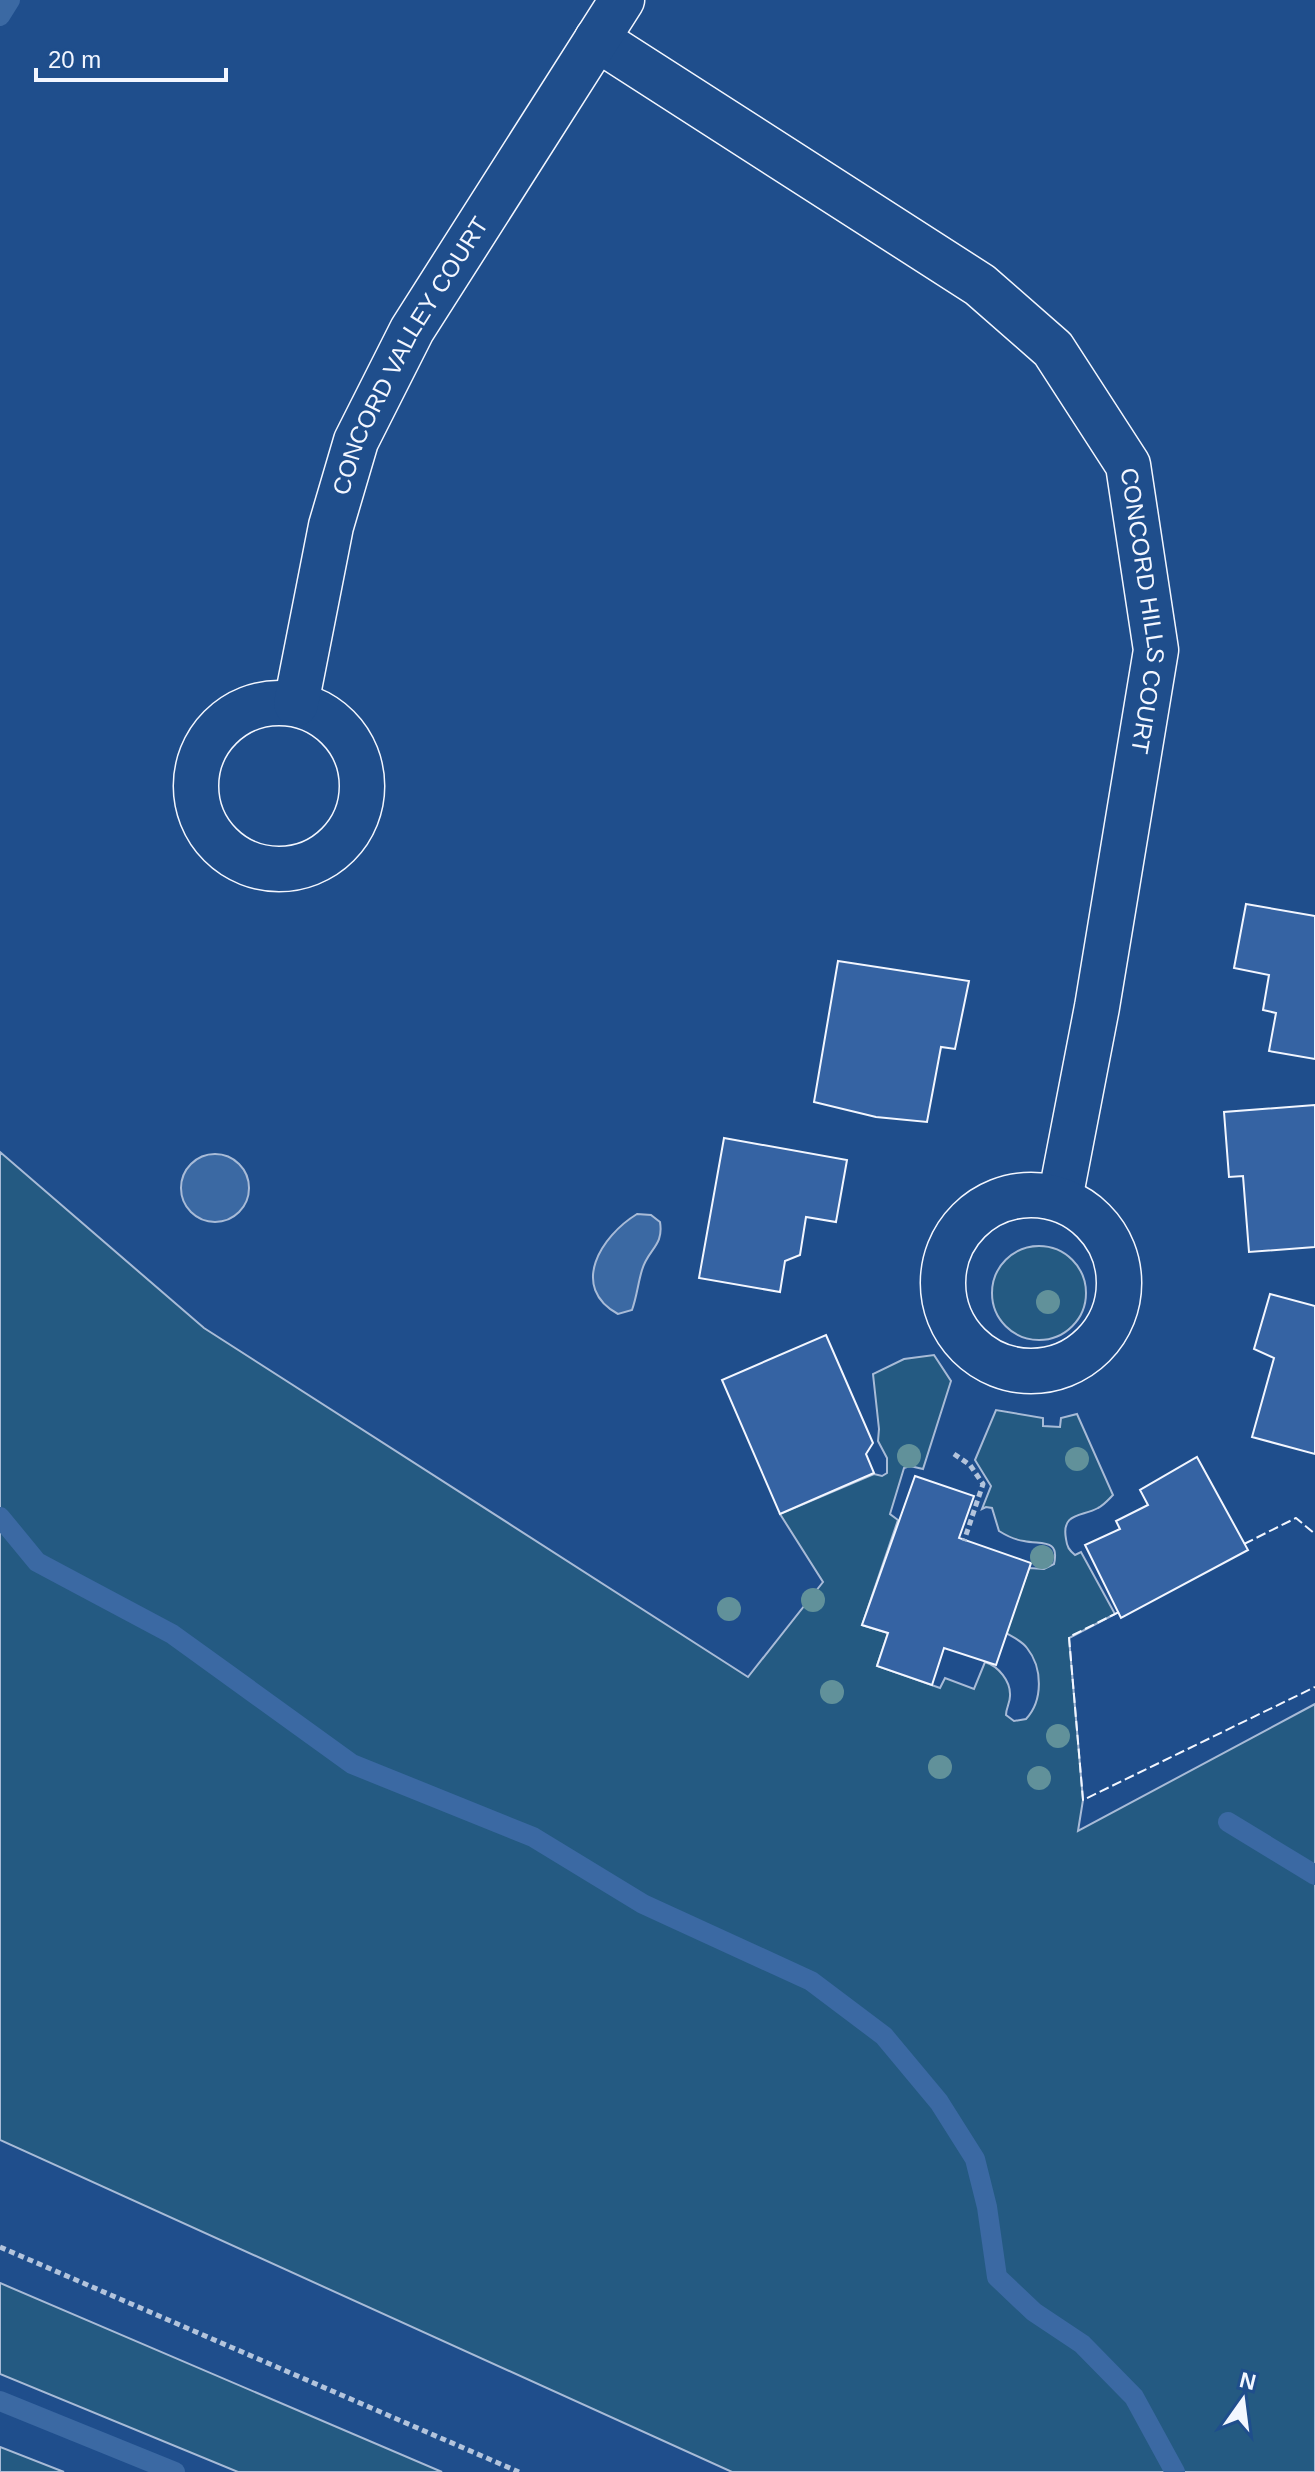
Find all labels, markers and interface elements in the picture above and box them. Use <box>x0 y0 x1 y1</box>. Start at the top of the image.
scale bar <box>36 32 226 82</box>
text: 20 m <box>48 46 101 73</box>
street label: CONCORD VALLEY COURT <box>327 212 494 498</box>
street label: CONCORD HILLS COURT <box>1116 466 1170 756</box>
north arrow <box>1203 2360 1283 2440</box>
text: N <box>1237 2367 1258 2395</box>

